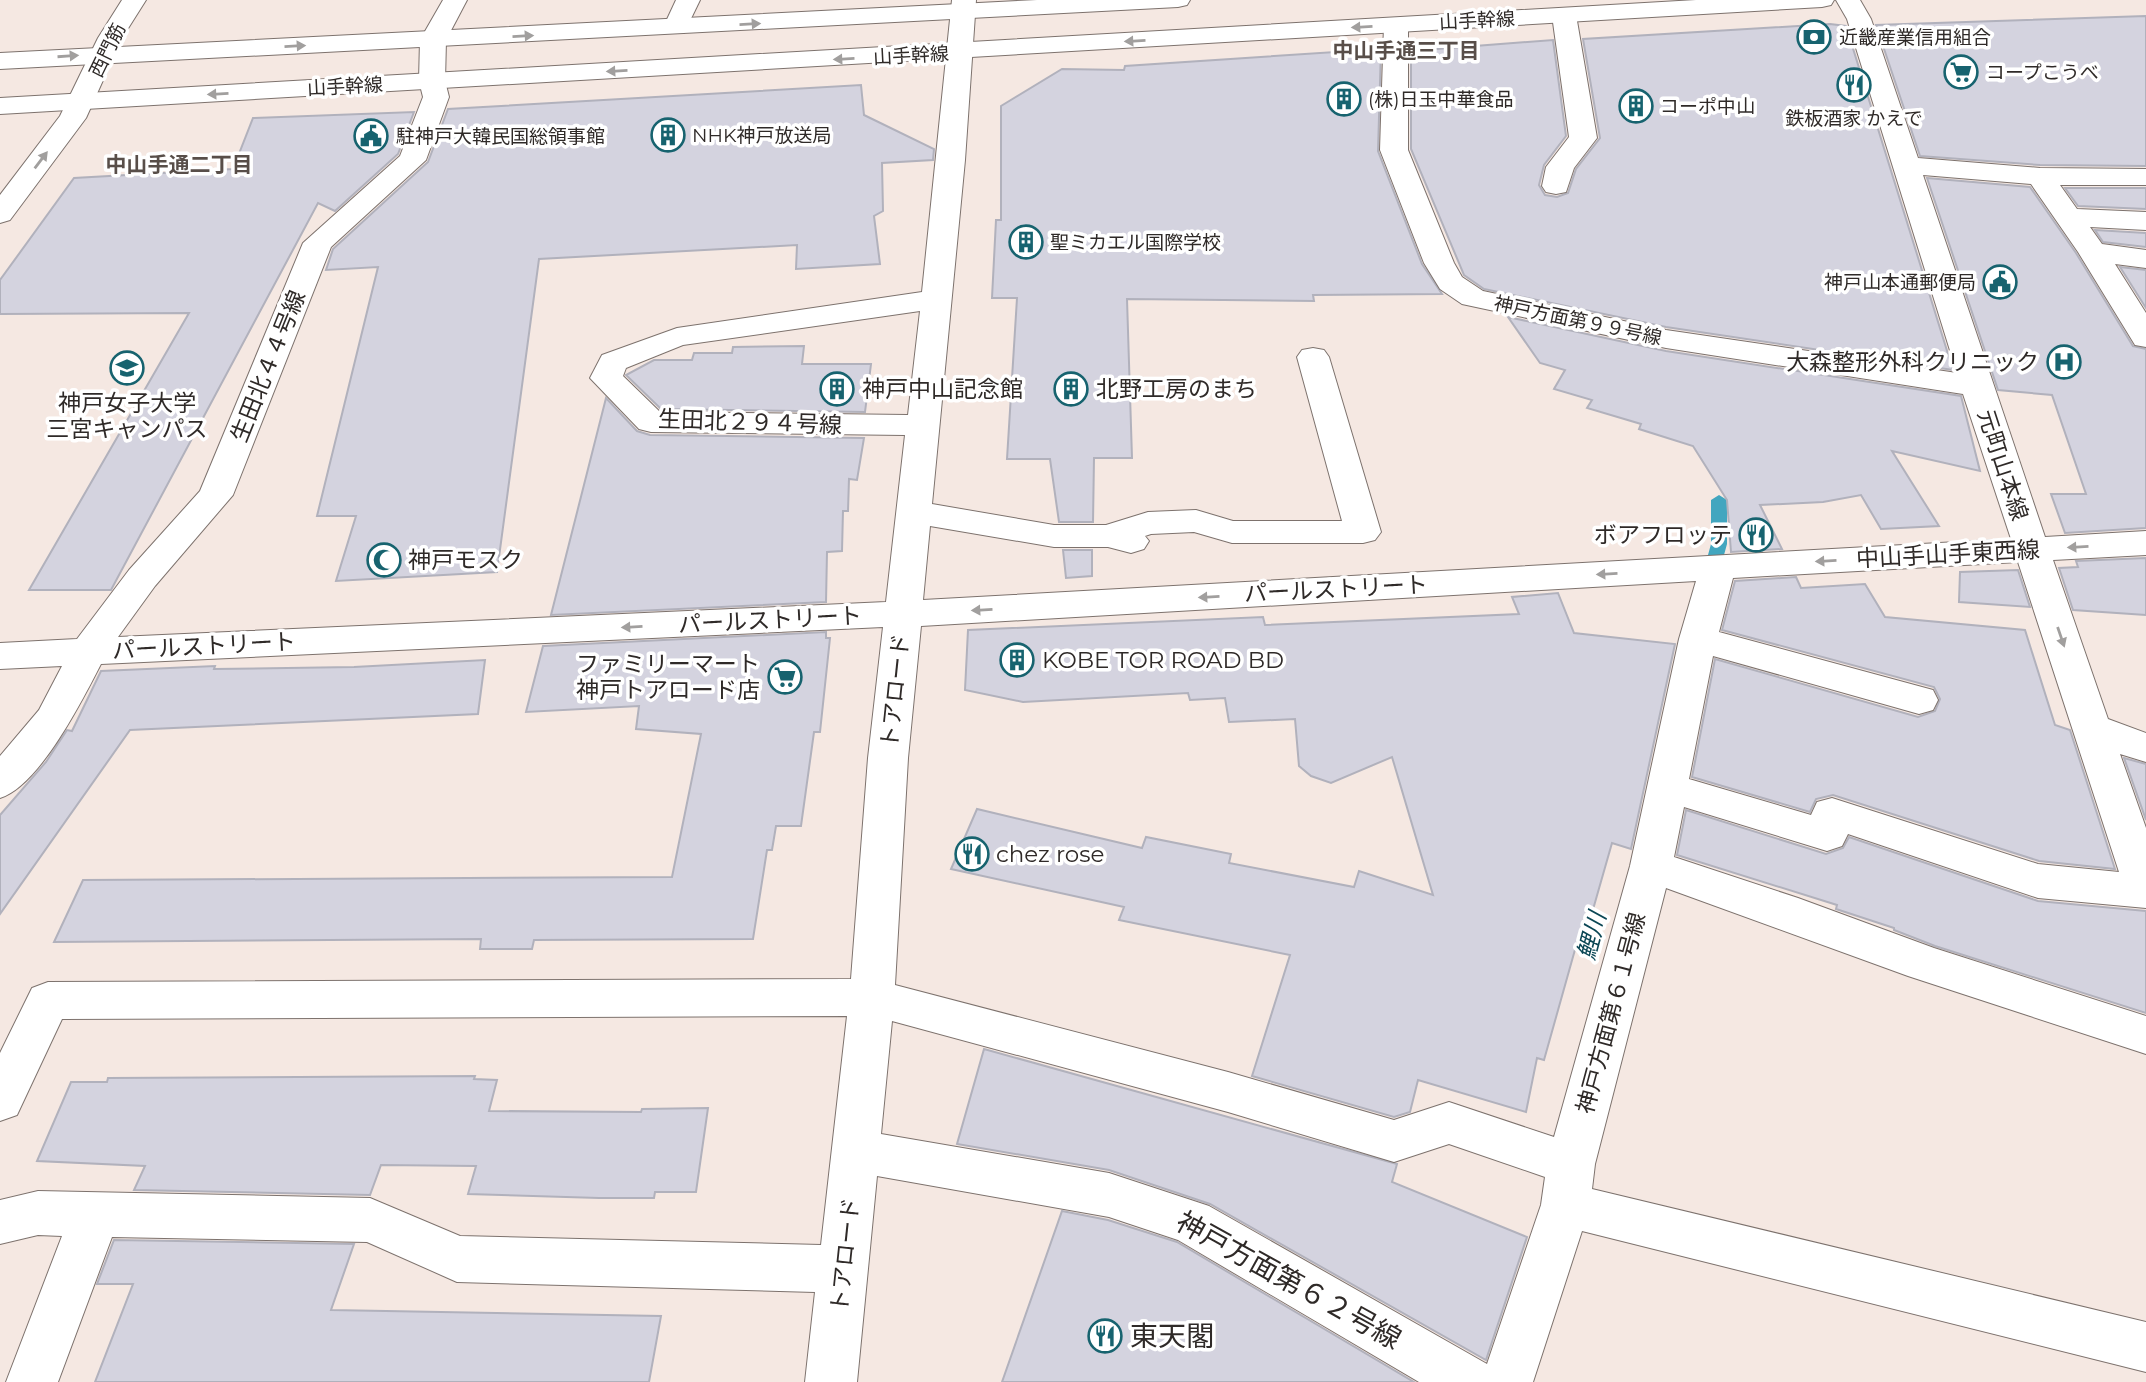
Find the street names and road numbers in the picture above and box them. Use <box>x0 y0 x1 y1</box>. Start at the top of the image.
street label: 山手幹線 <box>1438 7 1516 34</box>
street label: 西門筋 <box>85 20 130 81</box>
street label: 山手幹線 <box>872 42 950 69</box>
street label: 山手幹線 <box>306 73 384 100</box>
street label: 生田北４４号線 <box>225 286 311 446</box>
street label: 神戸方面第９９号線 <box>1492 291 1664 350</box>
street label: 生田北２９４号線 <box>658 405 842 439</box>
street label: 元町山本線 <box>1972 406 2034 524</box>
street label: 中山手山手東西線 <box>1855 535 2041 573</box>
street label: パールストリート <box>1243 570 1429 608</box>
street label: パールストリート <box>677 601 863 639</box>
street label: パールストリート <box>111 627 297 665</box>
street label: トアロード <box>875 632 915 750</box>
street label: 神戸方面第６１号線 <box>1571 909 1651 1117</box>
street label: トアロード <box>825 1196 865 1314</box>
street label: 神戸方面第６２号線 <box>1171 1204 1407 1356</box>

